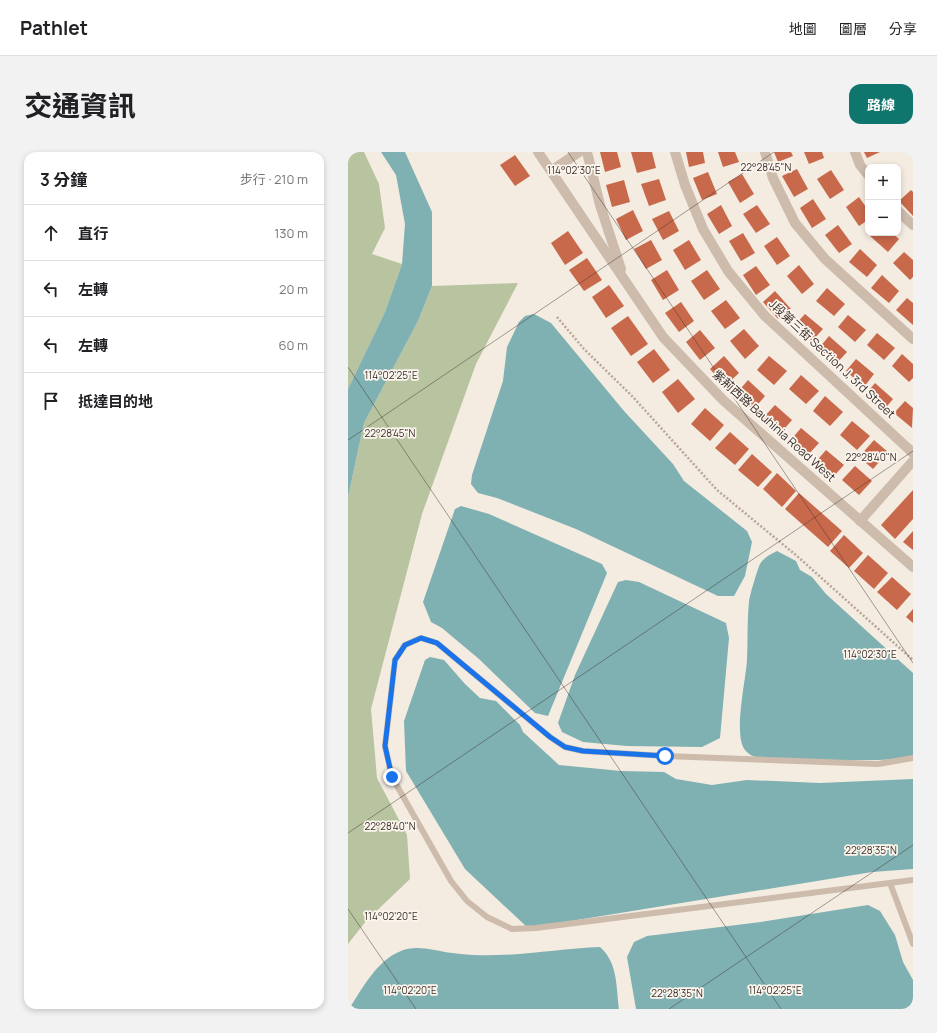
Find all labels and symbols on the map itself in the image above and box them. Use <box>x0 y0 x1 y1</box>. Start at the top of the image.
text: 22°28'45"N <box>741 160 792 174</box>
text: 114°02'30"E <box>547 163 601 177</box>
street label: J段第三街 Section J, 3rd Street <box>765 295 899 422</box>
street label: 紫荊西路 Bauhinia Road West <box>709 366 840 486</box>
text: 114°02'25"E <box>364 368 418 382</box>
text: 22°28'45"N <box>365 426 416 440</box>
text: 22°28'40"N <box>845 450 897 464</box>
text: 114°02'30"E <box>843 647 897 661</box>
route start <box>656 747 674 765</box>
route end <box>383 768 401 786</box>
text: 22°28'40"N <box>364 819 416 833</box>
text: 22°28'35"N <box>845 843 897 857</box>
text: 114°02'20"E <box>364 909 418 923</box>
text: 114°02'20"E <box>383 983 437 997</box>
text: 114°02'25"E <box>748 983 802 997</box>
text: 22°28'35"N <box>651 986 703 1000</box>

